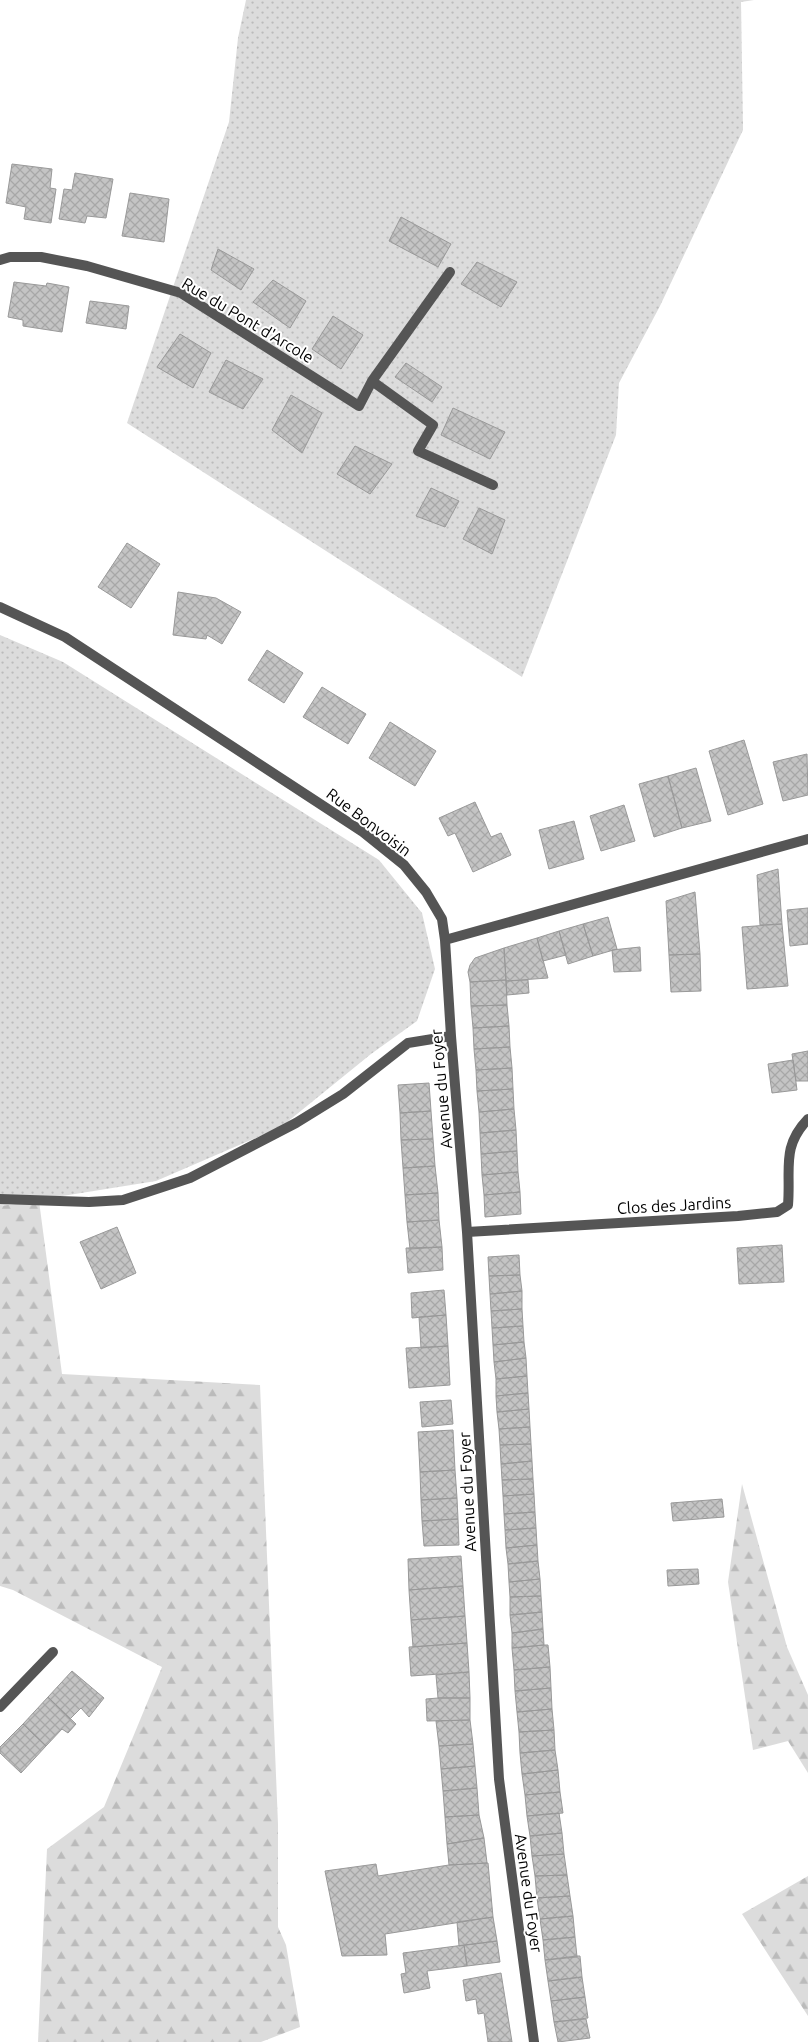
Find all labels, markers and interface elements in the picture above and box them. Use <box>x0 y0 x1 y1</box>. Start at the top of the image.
street label: Rue du Pont d'Arcole <box>179 274 317 366</box>
street label: Rue Bonvoisin <box>323 784 415 860</box>
street label: Avenue du Foyer <box>427 1028 455 1150</box>
street label: Clos des Jardins <box>616 1193 732 1217</box>
street label: Avenue du Foyer <box>455 1432 479 1552</box>
street label: Avenue du Foyer <box>512 1832 546 1954</box>

